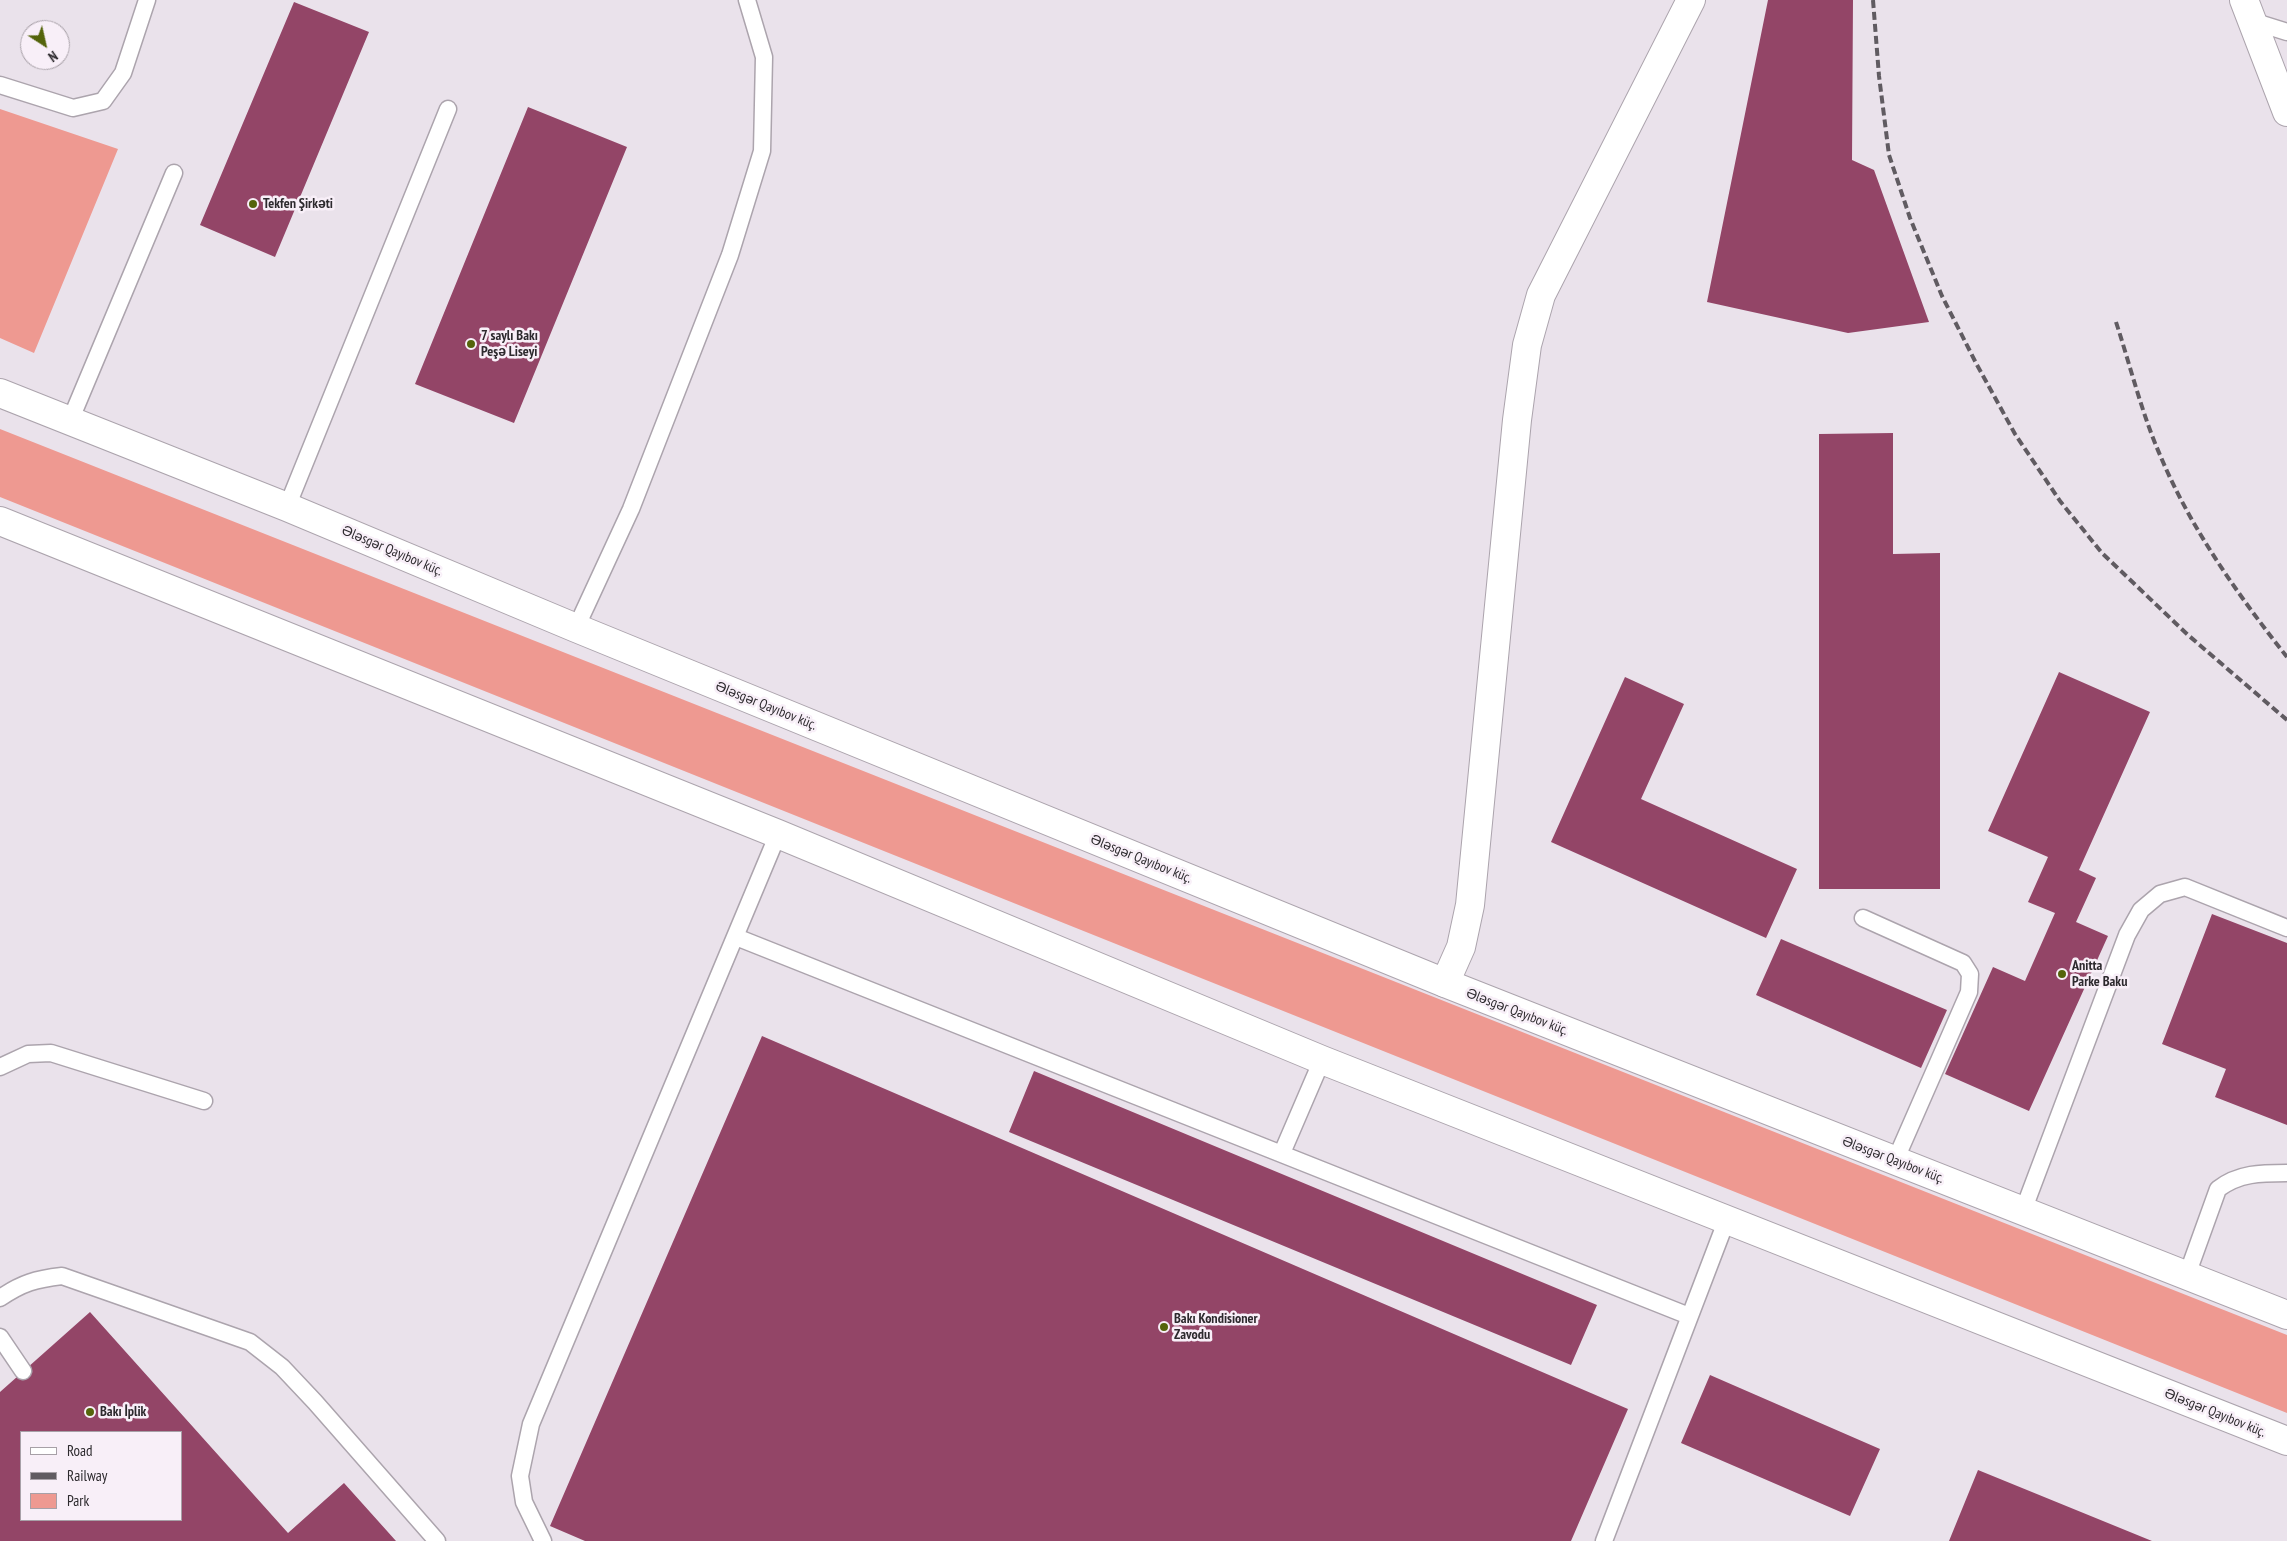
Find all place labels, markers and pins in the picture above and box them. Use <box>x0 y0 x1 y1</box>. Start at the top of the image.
place label: Tekfen Şirkəti <box>263 196 333 212</box>
marker: Tekfen Şirkəti <box>247 198 259 210</box>
place label: 7 saylı Bakı Peşə Liseyi <box>481 328 538 361</box>
marker: 7 saylı Bakı Peşə Liseyi <box>465 338 477 350</box>
place label: Anitta Parke Baku <box>2072 958 2127 990</box>
marker: Anitta Parke Baku <box>2056 968 2068 980</box>
place label: Bakı Kondisioner Zavodu <box>1174 1311 1258 1344</box>
marker: Bakı Kondisioner Zavodu <box>1158 1321 1170 1333</box>
place label: Bakı İplik <box>100 1404 146 1420</box>
marker: Bakı İplik <box>84 1406 96 1418</box>

